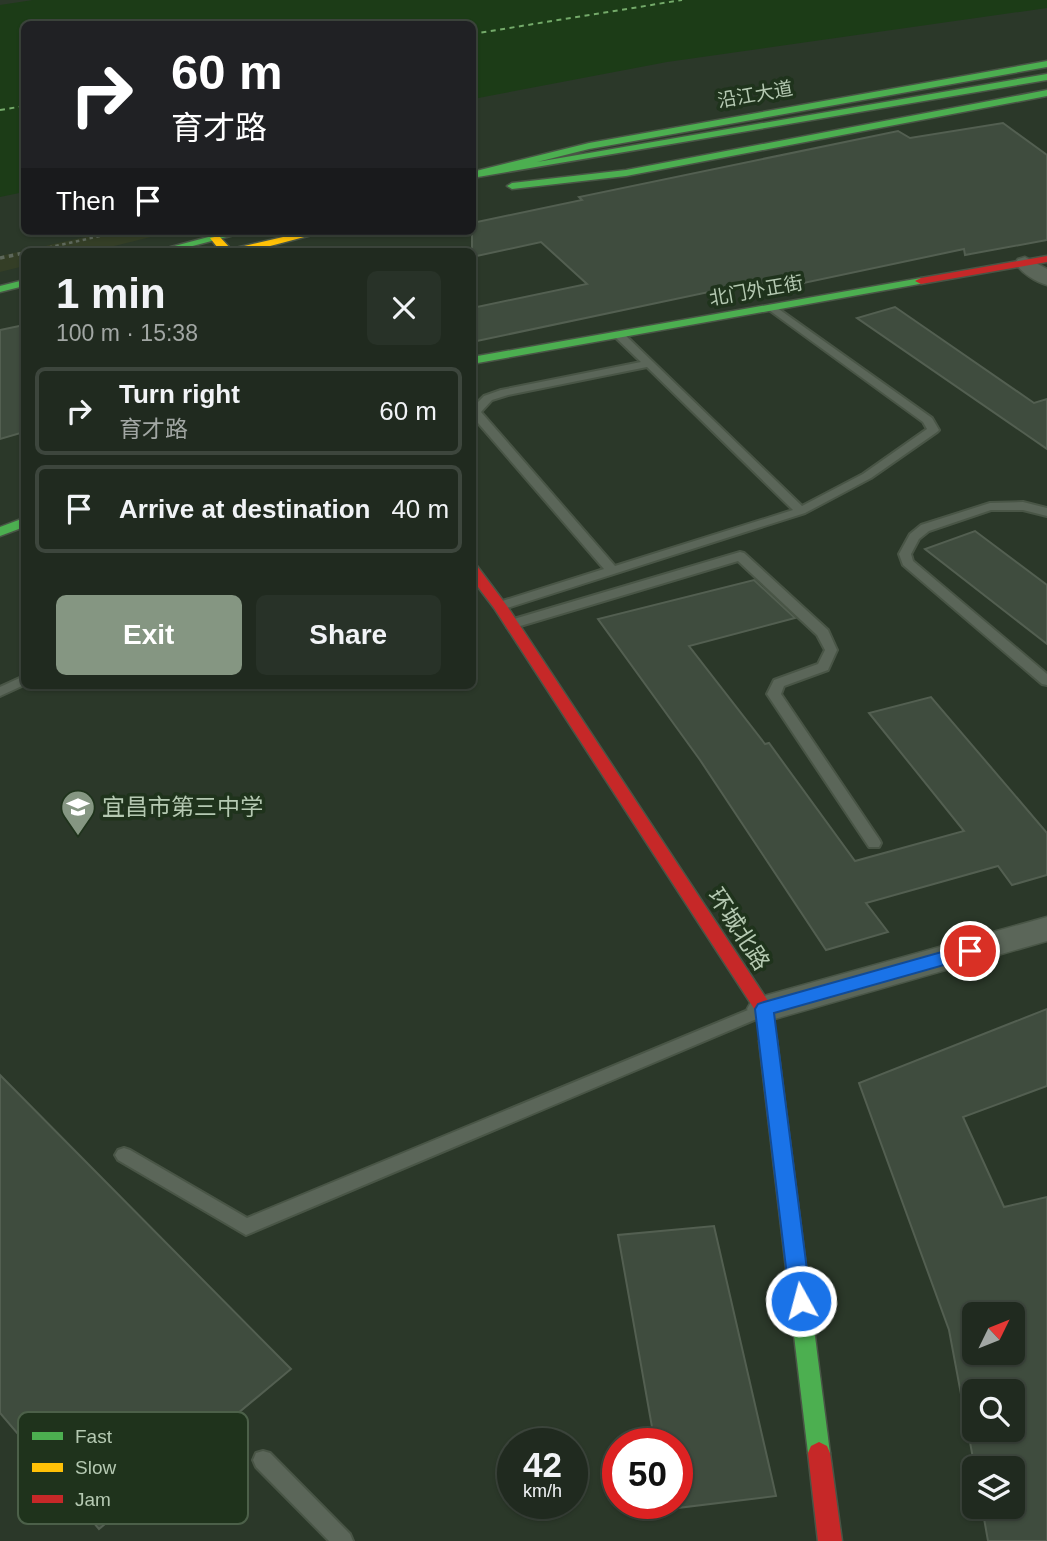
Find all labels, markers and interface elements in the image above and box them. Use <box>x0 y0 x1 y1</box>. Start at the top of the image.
text: 60 m <box>171 45 283 99</box>
icon: right <box>56 49 147 140</box>
street label: 沿江大道 <box>716 78 794 111</box>
text: 育才路 <box>171 110 267 146</box>
icon: arrive <box>129 182 167 220</box>
text: Then <box>56 186 115 216</box>
text: 1 min <box>56 270 166 317</box>
button: close <box>367 271 441 345</box>
street label: 北门外正街 <box>707 272 805 309</box>
text: 100 m · 15:38 <box>56 320 198 346</box>
text: Turn right <box>119 379 240 409</box>
icon: right <box>60 392 98 430</box>
text: 60 m <box>379 396 437 426</box>
text: 育才路 <box>119 416 188 442</box>
icon: arrive <box>60 490 98 528</box>
text: Arrive at destination <box>119 494 370 524</box>
text: 40 m <box>391 494 449 524</box>
button: Exit <box>56 595 242 675</box>
button: Share <box>256 595 441 675</box>
school or university icon: 宜昌市第三中学 <box>59 788 97 837</box>
place label: 宜昌市第三中学 <box>102 794 263 820</box>
street label: 环城北路 <box>703 883 775 975</box>
pin <box>940 921 1000 981</box>
icon: arrive <box>951 932 989 970</box>
position arrow <box>764 1264 838 1338</box>
north arrow <box>962 1302 1026 1365</box>
map controls <box>962 1302 1025 1519</box>
button: search <box>962 1379 1025 1442</box>
legend <box>18 1412 248 1524</box>
text: Fast <box>75 1426 113 1447</box>
speed limit sign: 50 <box>602 1428 693 1519</box>
text: 42 <box>523 1445 562 1484</box>
button: layers <box>962 1456 1025 1519</box>
text: Slow <box>75 1457 116 1478</box>
text: km/h <box>523 1481 562 1501</box>
text: Jam <box>75 1489 111 1510</box>

